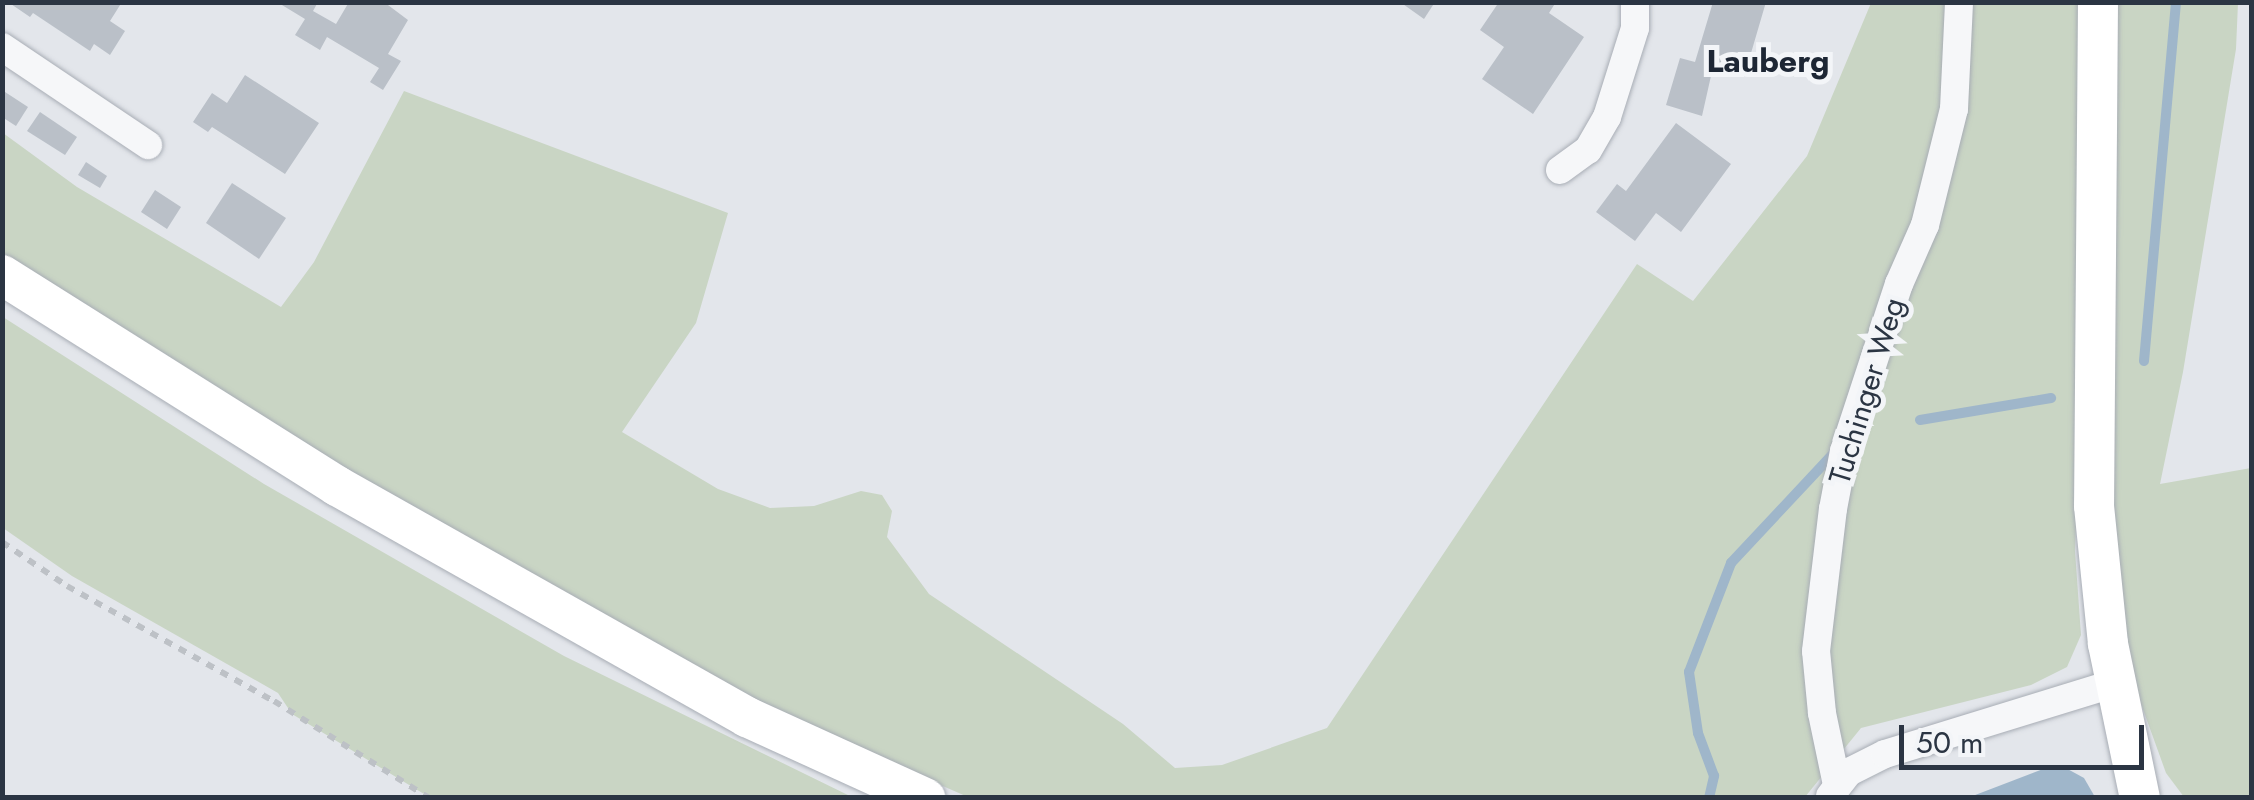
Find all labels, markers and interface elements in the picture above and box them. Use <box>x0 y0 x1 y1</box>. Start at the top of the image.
district label: Lauberg <box>1707 42 1829 80</box>
street label: Tuchinger Weg <box>1822 294 1912 488</box>
scale bar <box>1904 705 2149 767</box>
text: 50 m <box>1916 721 1983 764</box>

